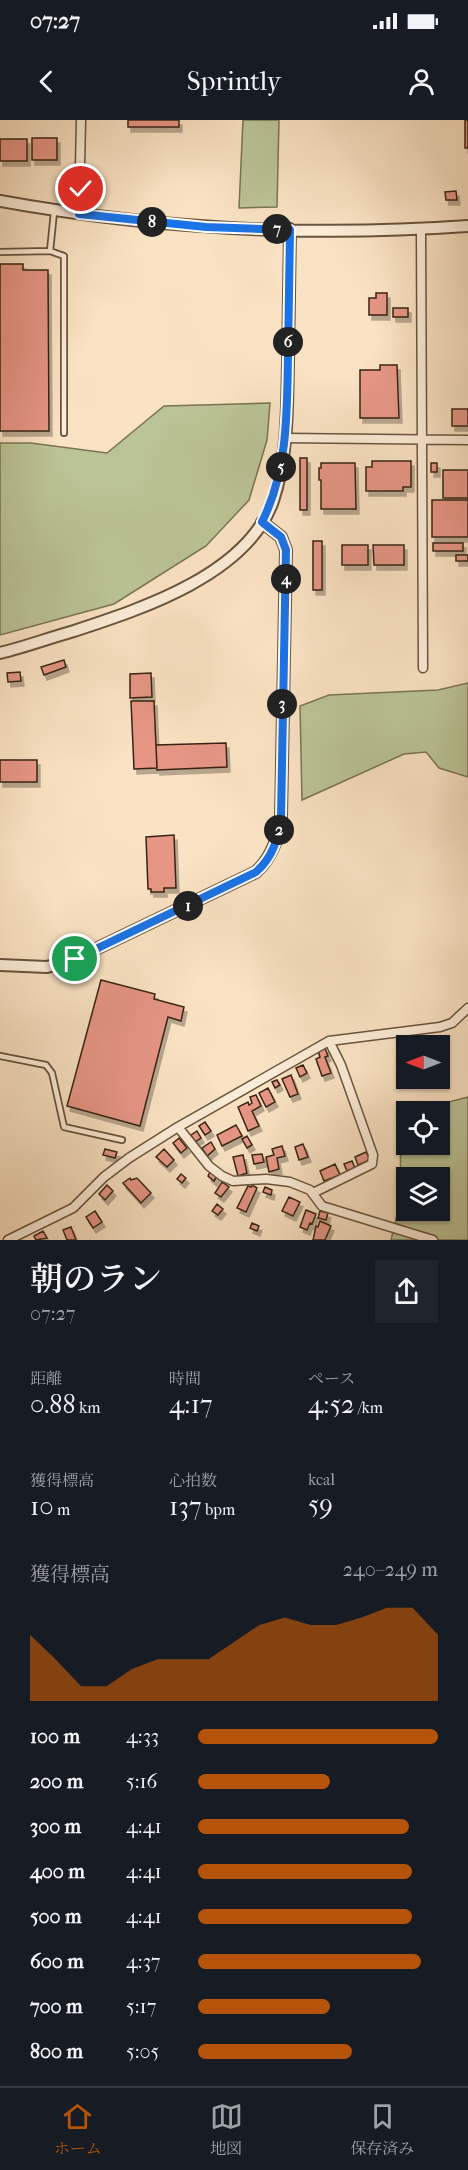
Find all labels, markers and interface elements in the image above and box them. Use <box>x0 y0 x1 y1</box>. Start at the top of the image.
text: 07:27 <box>30 8 80 34</box>
icon: back <box>30 65 63 98</box>
text: Sprintly <box>187 65 281 97</box>
icon: person <box>405 65 438 98</box>
pin <box>55 163 106 214</box>
icon: check <box>64 172 97 205</box>
pin: 8 <box>137 207 167 237</box>
text: 8 <box>148 212 156 231</box>
pin: 7 <box>262 214 292 244</box>
text: 7 <box>273 219 281 238</box>
pin: 6 <box>273 327 303 357</box>
text: 6 <box>284 332 292 351</box>
pin: 5 <box>266 452 296 482</box>
text: 5 <box>278 457 284 476</box>
pin: 4 <box>271 564 301 594</box>
text: 4 <box>281 569 291 588</box>
pin: 3 <box>267 689 297 719</box>
text: 3 <box>279 694 285 713</box>
pin: 2 <box>264 815 294 845</box>
text: 2 <box>275 820 283 839</box>
pin: 1 <box>173 891 203 921</box>
text: 1 <box>185 896 191 915</box>
pin <box>49 933 100 984</box>
icon: arrive <box>58 942 91 975</box>
north arrow <box>396 1035 450 1089</box>
map controls <box>396 1035 450 1221</box>
button: locate <box>396 1101 450 1155</box>
button: layers <box>396 1167 450 1221</box>
text: 朝のラン <box>30 1260 162 1299</box>
button: share <box>375 1260 438 1323</box>
text: 07:27 <box>30 1302 75 1325</box>
text: 距離 <box>30 1369 62 1388</box>
text: 時間 <box>169 1369 201 1388</box>
text: ペース <box>308 1369 355 1388</box>
text: 0.88 <box>30 1389 75 1420</box>
text: 4:17 <box>169 1389 212 1420</box>
text: 4:52 <box>308 1389 354 1420</box>
text: km <box>75 1398 100 1417</box>
text: /km <box>354 1398 383 1417</box>
text: kcal <box>308 1470 335 1489</box>
text: 獲得標高 <box>30 1471 94 1490</box>
text: 心拍数 <box>169 1471 217 1490</box>
text: 59 <box>308 1489 333 1520</box>
text: 10 <box>30 1491 53 1522</box>
text: 137 <box>169 1491 202 1522</box>
text: m <box>53 1500 70 1519</box>
text: bpm <box>202 1500 235 1519</box>
text: 240–249 m <box>343 1558 438 1581</box>
text: 獲得標高 <box>30 1563 110 1586</box>
text: 100 m <box>30 1725 80 1748</box>
text: 4:33 <box>126 1725 159 1748</box>
text: 200 m <box>30 1770 83 1793</box>
text: 5:16 <box>126 1770 157 1793</box>
text: 300 m <box>30 1815 81 1838</box>
text: 4:41 <box>126 1815 162 1838</box>
text: 400 m <box>30 1860 85 1883</box>
text: 4:41 <box>126 1860 162 1883</box>
text: 500 m <box>30 1905 82 1928</box>
text: 4:41 <box>126 1905 162 1928</box>
text: 600 m <box>30 1950 84 1973</box>
text: 4:37 <box>126 1950 161 1973</box>
text: 700 m <box>30 1995 83 2018</box>
text: 5:17 <box>126 1995 156 2018</box>
text: 800 m <box>30 2040 83 2063</box>
text: 5:05 <box>126 2040 159 2063</box>
tab: ホーム <box>54 2100 102 2159</box>
tab: 地図 <box>210 2100 243 2159</box>
tab: 保存済み <box>350 2100 414 2159</box>

